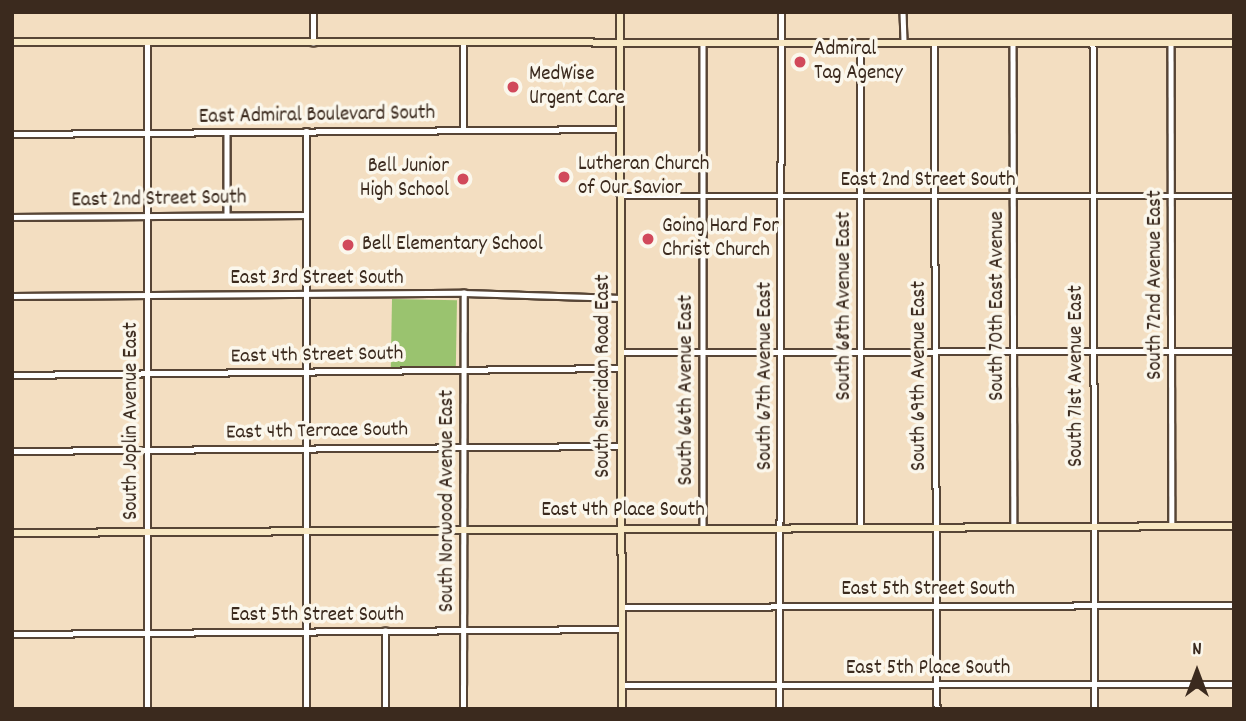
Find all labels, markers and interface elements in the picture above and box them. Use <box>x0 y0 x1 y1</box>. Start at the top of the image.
place label: Admiral Tag Agency <box>814 37 903 87</box>
marker: Admiral Tag Agency <box>792 54 808 70</box>
place label: MedWise Urgent Care <box>529 62 625 112</box>
marker: MedWise Urgent Care <box>503 77 523 97</box>
street label: East Admiral Boulevard South <box>199 101 435 131</box>
place label: Lutheran Church of Our Savior <box>578 152 709 202</box>
place label: Bell Junior High School <box>360 154 449 204</box>
street label: East 2nd Street South <box>840 168 1016 194</box>
marker: Lutheran Church of Our Savior <box>556 169 572 185</box>
marker: Bell Junior High School <box>455 171 471 187</box>
street label: East 2nd Street South <box>71 186 247 214</box>
street label: South 72nd Avenue East <box>1143 190 1169 380</box>
street label: South 70th East Avenue <box>985 211 1011 401</box>
street label: South 68th Avenue East <box>832 212 858 400</box>
place label: Going Hard For Christ Church <box>662 214 779 264</box>
marker: Going Hard For Christ Church <box>640 231 656 247</box>
place label: Bell Elementary School <box>362 232 543 258</box>
marker: Bell Elementary School <box>340 237 356 253</box>
street label: East 3rd Street South <box>230 266 404 292</box>
street label: South Sheridan Road East <box>591 274 617 478</box>
street label: South 69th Avenue East <box>907 281 933 471</box>
street label: South 67th Avenue East <box>753 282 779 470</box>
street label: South 71st Avenue East <box>1064 285 1090 467</box>
street label: South 66th Avenue East <box>674 295 700 485</box>
street label: South Joplin Avenue East <box>119 322 145 520</box>
street label: East 4th Street South <box>231 342 403 370</box>
street label: South Norwood Avenue East <box>435 390 461 612</box>
street label: East 4th Terrace South <box>226 418 408 446</box>
street label: East 4th Place South <box>541 498 705 524</box>
street label: East 5th Street South <box>841 577 1015 603</box>
street label: East 5th Street South <box>230 603 404 629</box>
north arrow <box>1162 637 1232 707</box>
text: N <box>1192 637 1202 664</box>
street label: East 5th Place South <box>846 656 1010 682</box>

